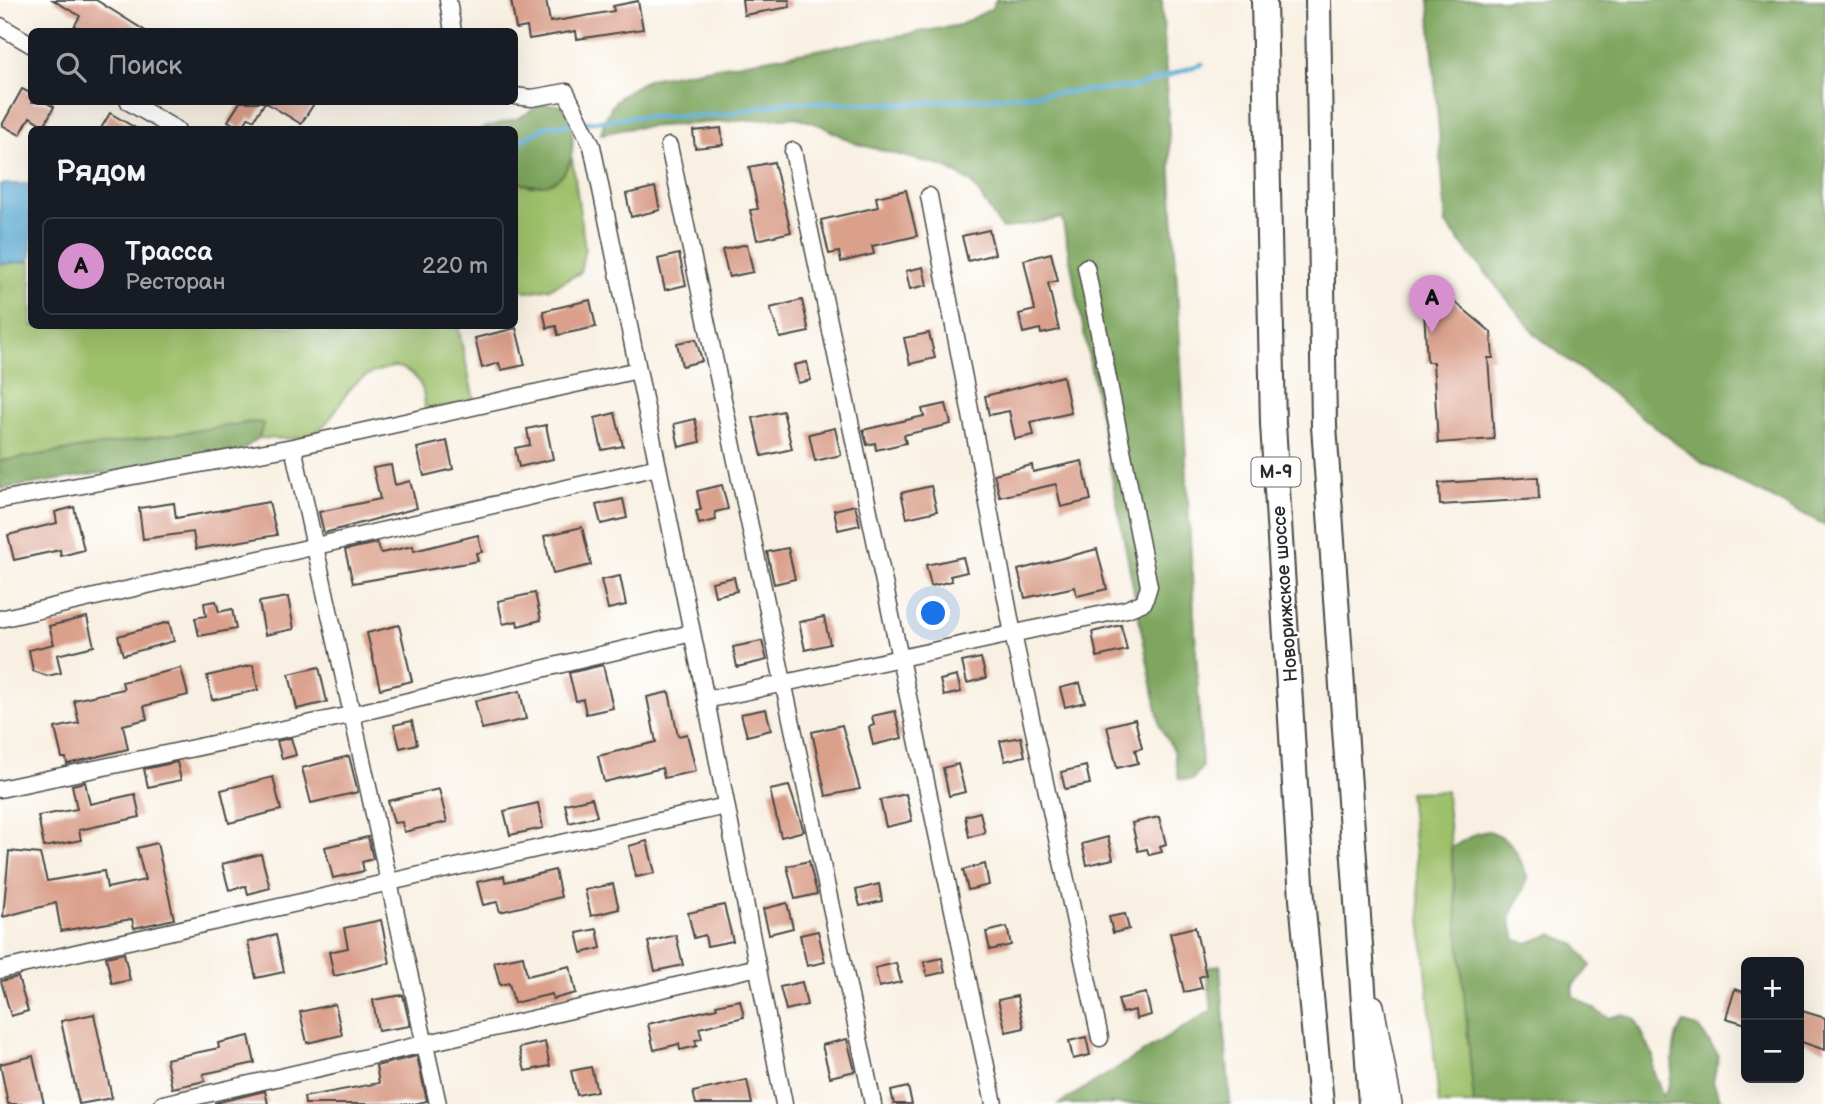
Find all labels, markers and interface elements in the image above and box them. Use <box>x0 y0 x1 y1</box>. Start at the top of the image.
search box <box>28 28 518 105</box>
icon: search <box>52 48 90 86</box>
text: Поиск <box>108 51 182 82</box>
text: Рядом <box>56 154 146 190</box>
text: Трасса <box>125 237 212 268</box>
text: A <box>74 252 88 280</box>
text: 220 m <box>422 252 488 280</box>
text: Ресторан <box>125 268 225 296</box>
pin: A <box>1409 275 1455 333</box>
road number: М-9 <box>1252 458 1300 486</box>
street label: Новорижское шоссе <box>1268 505 1303 683</box>
your location <box>916 596 950 630</box>
map controls <box>1741 957 1804 1083</box>
button: + <box>1741 957 1804 1020</box>
button: − <box>1741 1020 1804 1083</box>

